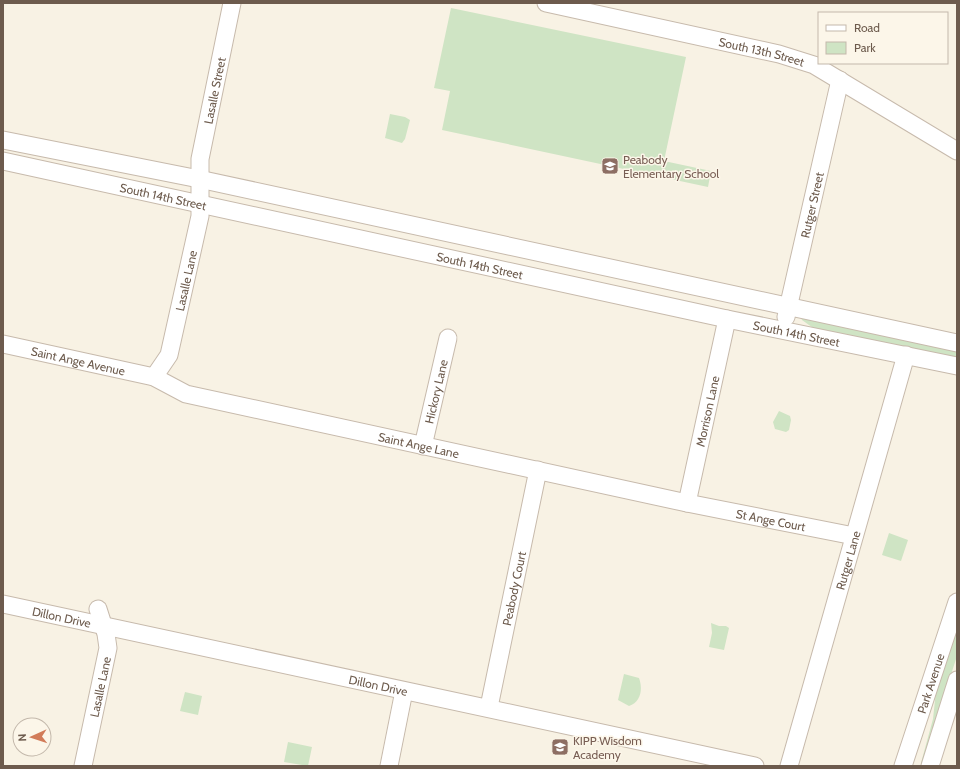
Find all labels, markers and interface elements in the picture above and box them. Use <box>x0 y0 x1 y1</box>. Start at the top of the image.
legend <box>818 12 948 64</box>
text: Road <box>854 20 880 35</box>
street label: South 13th Street <box>717 34 806 69</box>
text: Park <box>854 40 876 55</box>
street label: Lasalle Street <box>200 56 228 125</box>
place label: Peabody Elementary School <box>623 152 719 181</box>
school or university icon: Peabody Elementary School <box>600 156 620 176</box>
street label: Rutger Street <box>797 171 826 239</box>
street label: South 14th Street <box>119 179 208 213</box>
street label: South 14th Street <box>435 248 524 282</box>
street label: Lasalle Lane <box>172 249 200 312</box>
street label: South 14th Street <box>752 317 841 349</box>
street label: Saint Ange Avenue <box>30 343 127 378</box>
street label: Hickory Lane <box>421 358 450 425</box>
street label: Morrison Lane <box>692 374 722 448</box>
street label: Saint Ange Lane <box>377 429 461 461</box>
street label: St Ange Court <box>735 505 807 534</box>
street label: Rutger Lane <box>832 529 863 591</box>
street label: Peabody Court <box>499 550 528 627</box>
street label: Dillon Drive <box>31 603 92 630</box>
street label: Park Avenue <box>913 651 947 715</box>
street label: Lasalle Lane <box>86 655 114 718</box>
street label: Dillon Drive <box>348 671 409 698</box>
north arrow <box>12 717 52 757</box>
text: N <box>15 733 29 742</box>
place label: KIPP Wisdom Academy <box>573 733 642 762</box>
school or university icon: KIPP Wisdom Academy <box>550 737 570 757</box>

